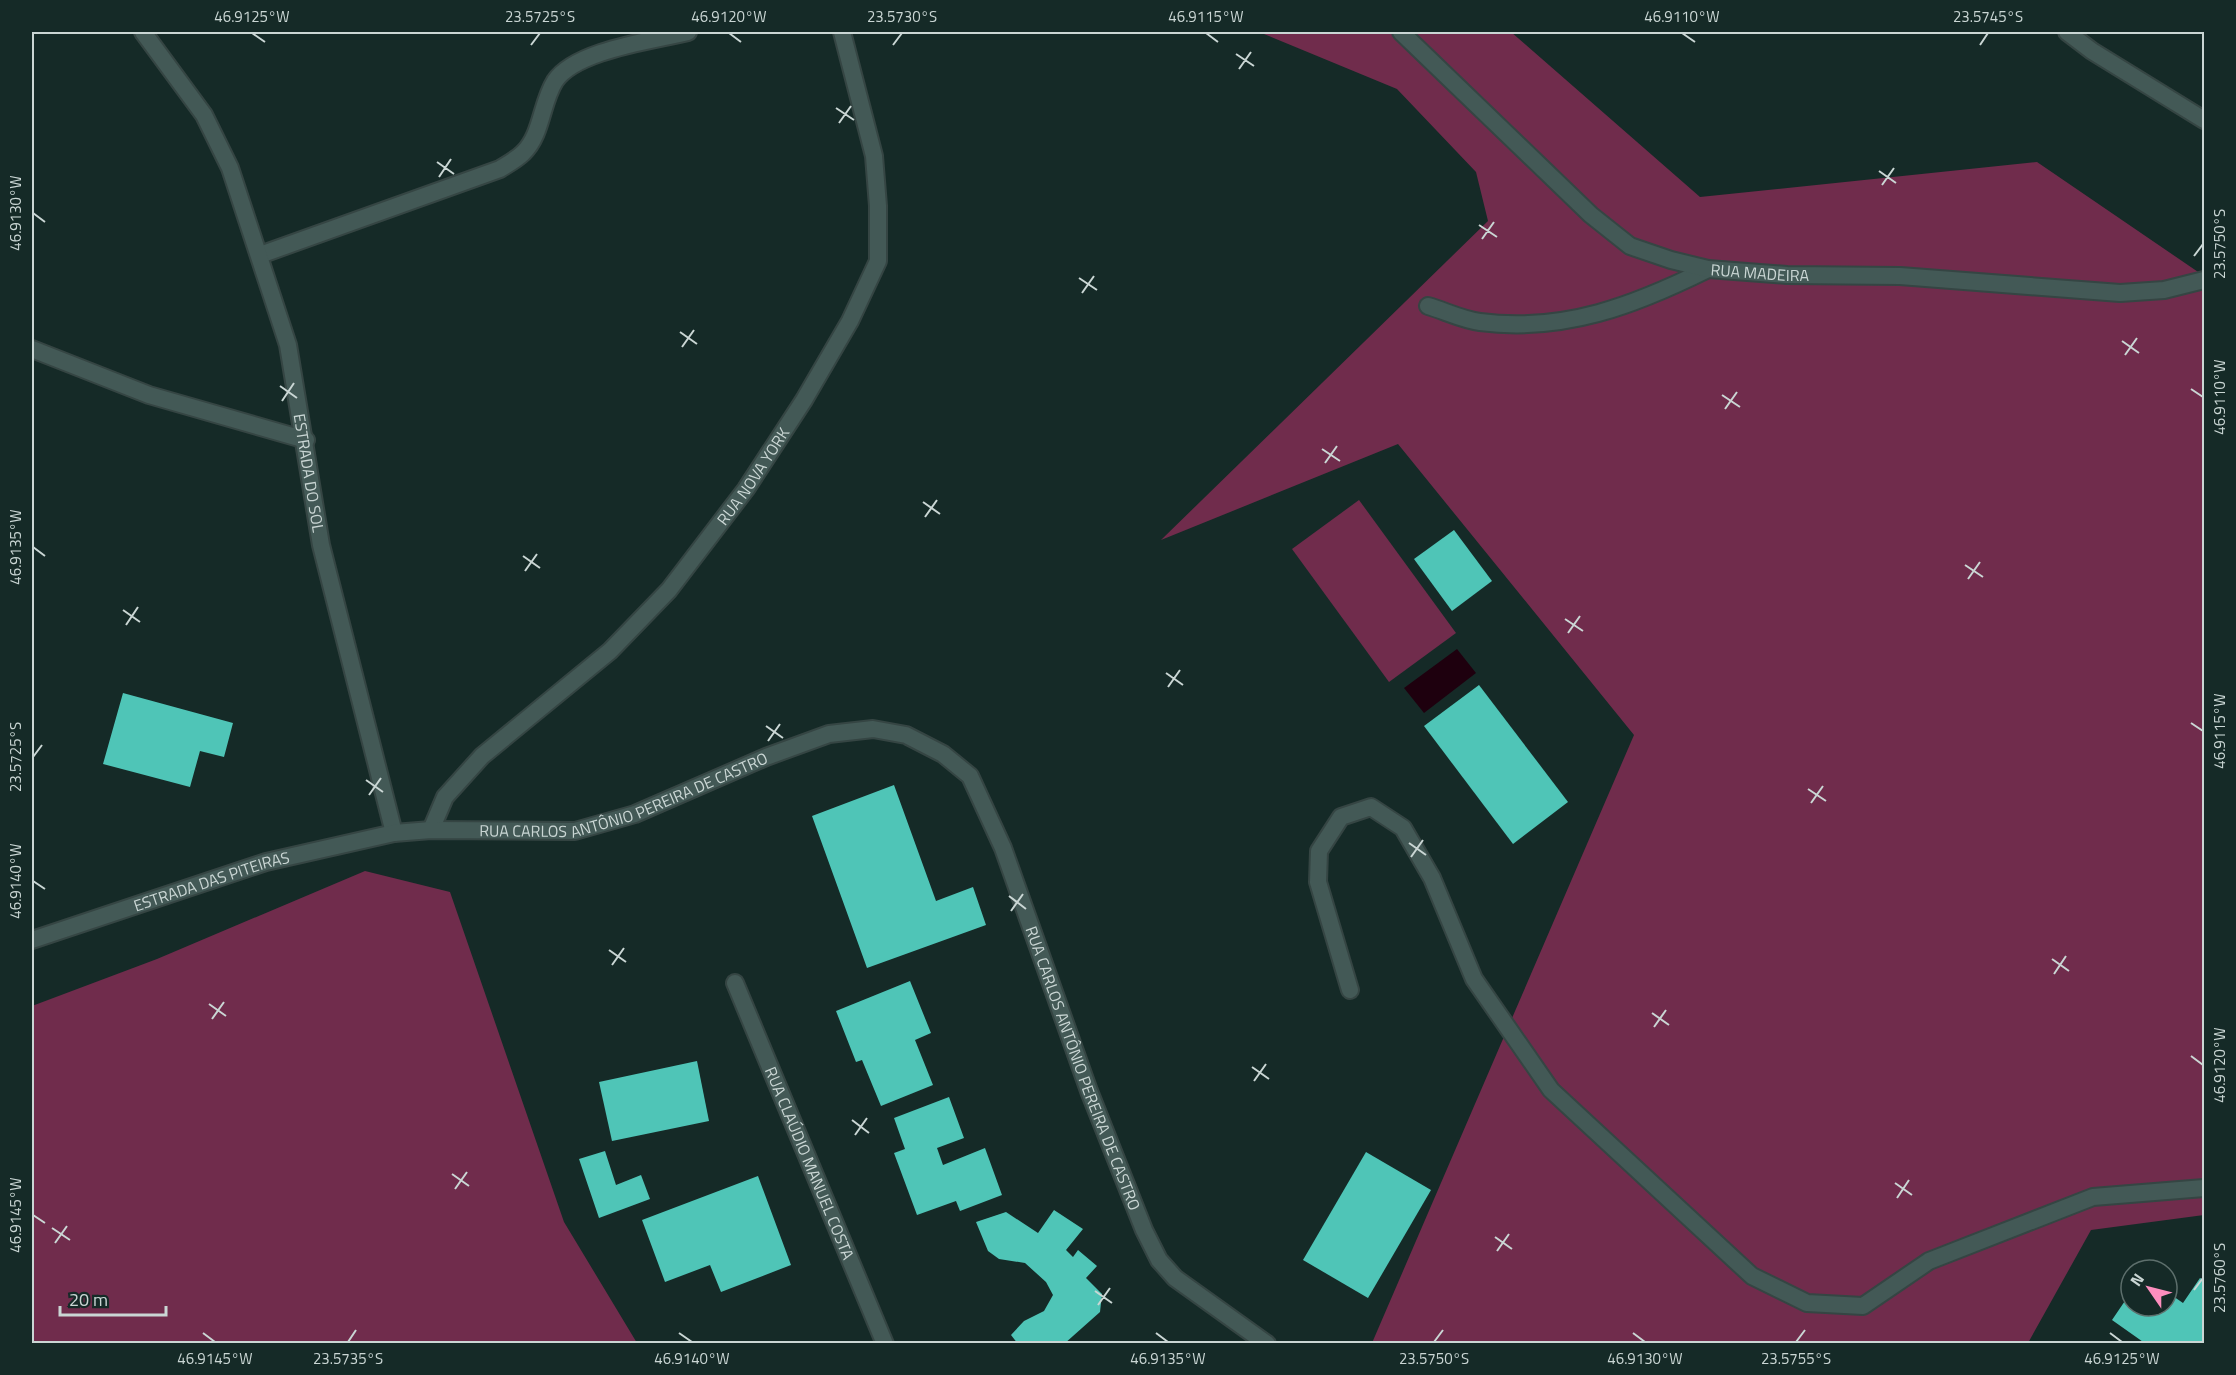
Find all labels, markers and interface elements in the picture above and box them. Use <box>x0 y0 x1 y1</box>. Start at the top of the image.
text: 46.9125°W <box>214 5 290 28</box>
text: 23.5725°S <box>505 5 575 28</box>
text: 46.9120°W <box>691 5 767 28</box>
text: 23.5730°S <box>867 5 937 28</box>
text: 46.9115°W <box>1168 5 1244 28</box>
text: 46.9110°W <box>1644 5 1720 28</box>
text: 23.5745°S <box>1953 5 2023 28</box>
text: 46.9130°W <box>4 175 27 251</box>
text: 23.5750°S <box>2208 209 2231 279</box>
street label: RUA MADEIRA <box>1710 257 1810 287</box>
text: 46.9110°W <box>2208 359 2231 435</box>
street label: ESTRADA DO SOL <box>288 412 331 534</box>
street label: RUA NOVA YORK <box>711 423 795 530</box>
text: 46.9135°W <box>4 509 27 585</box>
text: 46.9115°W <box>2208 693 2231 769</box>
text: 23.5725°S <box>4 722 27 792</box>
street label: RUA CARLOS ANTÔNIO PEREIRA DE CASTRO <box>479 746 771 844</box>
text: 46.9140°W <box>4 843 27 919</box>
street label: ESTRADA DAS PITEIRAS <box>130 845 292 917</box>
street label: RUA CARLOS ANTÔNIO PEREIRA DE CASTRO <box>1020 923 1147 1214</box>
text: 46.9120°W <box>2208 1027 2231 1103</box>
street label: RUA CLAÚDIO MANUEL COSTA <box>759 1063 861 1264</box>
text: 46.9145°W <box>4 1177 27 1253</box>
text: 23.5760°S <box>2208 1243 2231 1313</box>
north arrow <box>2119 1258 2179 1318</box>
text: N <box>2124 1268 2150 1291</box>
scale bar <box>60 1279 166 1317</box>
text: 20 m <box>69 1286 108 1313</box>
text: 46.9145°W <box>177 1347 253 1370</box>
text: 23.5735°S <box>313 1347 383 1370</box>
text: 46.9140°W <box>654 1347 730 1370</box>
text: 46.9135°W <box>1130 1347 1206 1370</box>
text: 23.5750°S <box>1399 1347 1469 1370</box>
text: 46.9130°W <box>1607 1347 1683 1370</box>
text: 23.5755°S <box>1761 1347 1831 1370</box>
text: 46.9125°W <box>2084 1347 2160 1370</box>

